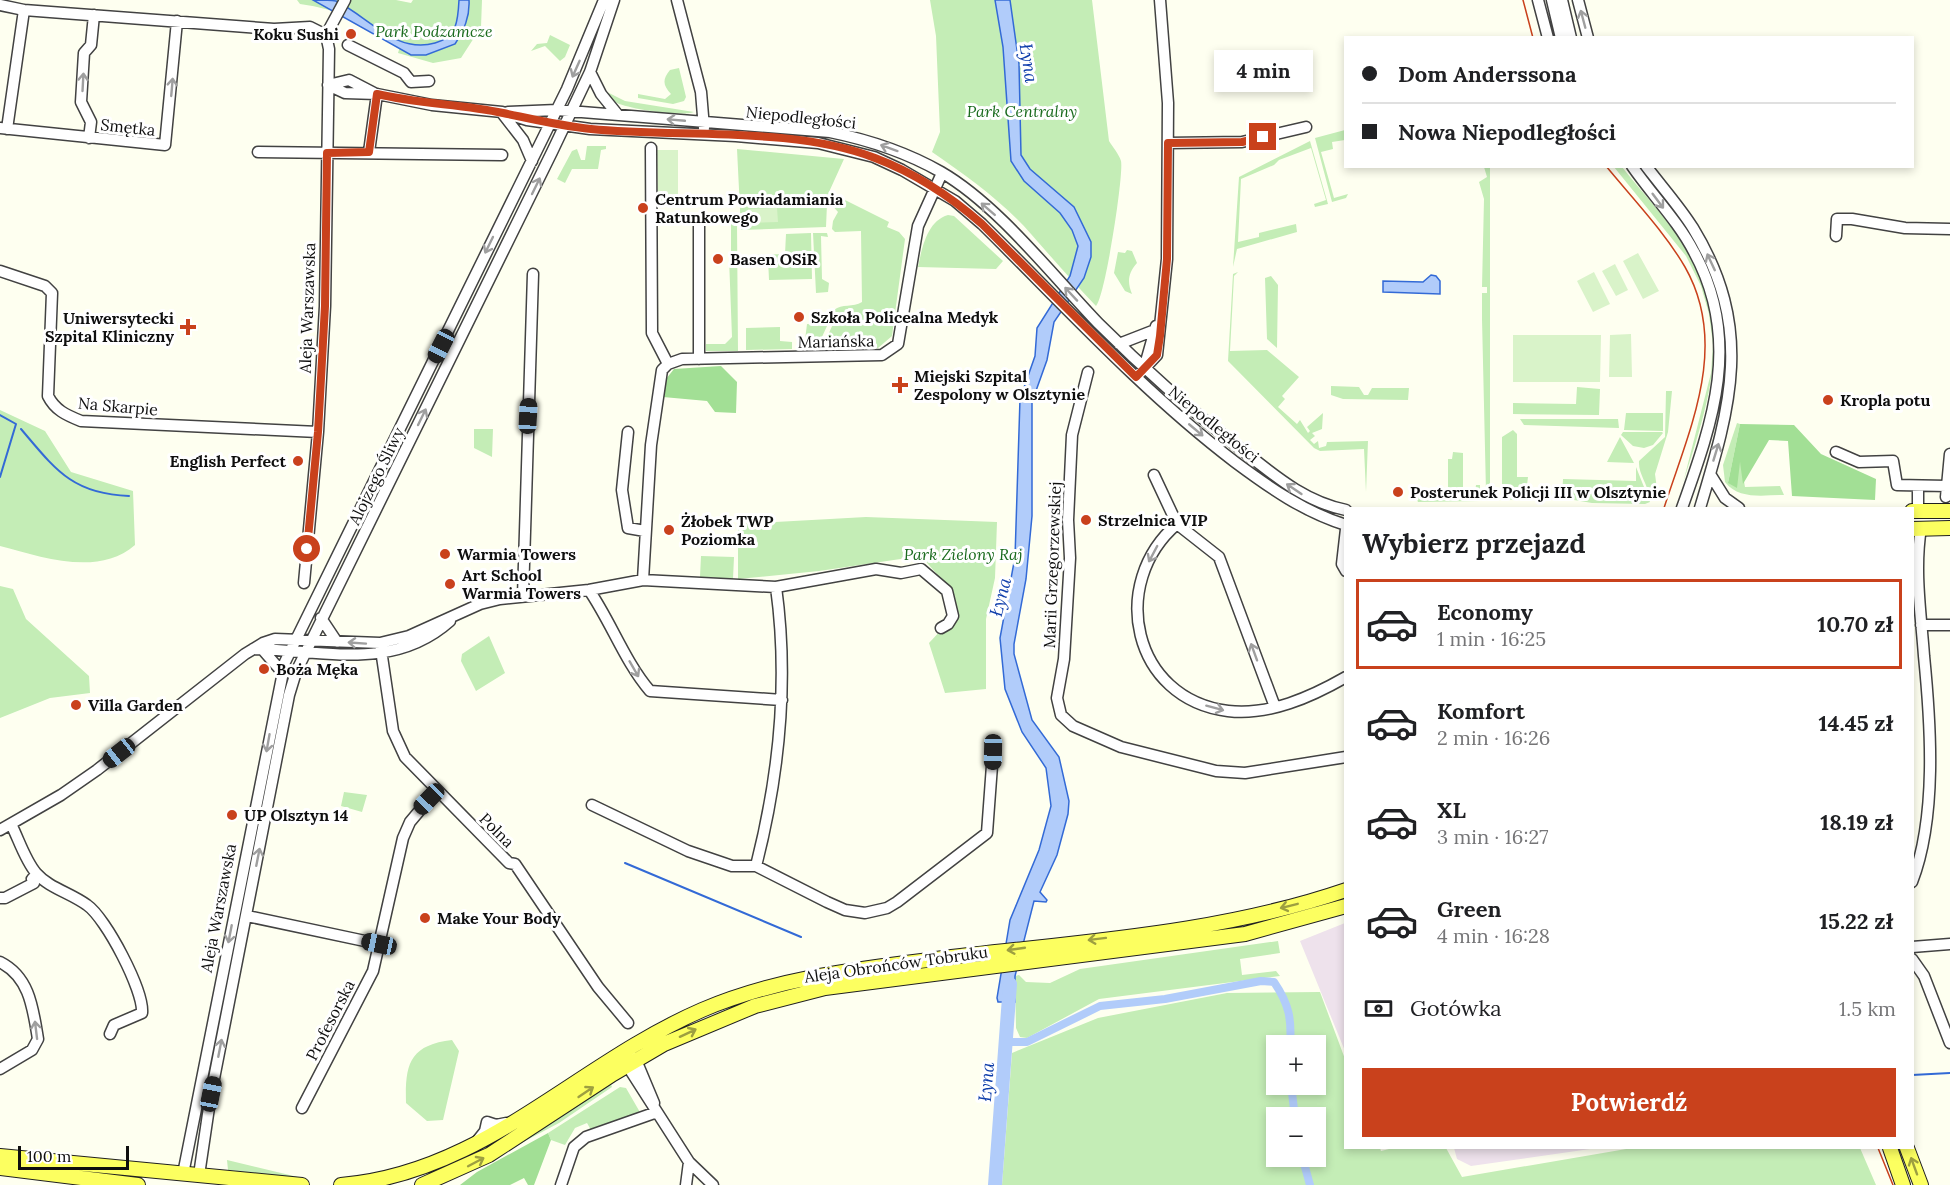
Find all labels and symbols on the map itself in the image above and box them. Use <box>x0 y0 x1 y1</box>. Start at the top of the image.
one-way arrow <box>1577 10 1589 29</box>
park label: Park Podzamcze <box>375 21 493 41</box>
place label: Koku Sushi <box>253 24 339 44</box>
marker: Koku Sushi <box>344 27 358 41</box>
water label: Łyna <box>1015 42 1043 84</box>
callout: 4 min <box>1214 50 1312 92</box>
one-way arrow <box>570 59 581 77</box>
one-way arrow <box>77 73 88 93</box>
one-way arrow <box>167 78 178 98</box>
street label: Niepodległości <box>745 101 857 133</box>
park label: Park Centralny <box>967 101 1077 121</box>
street label: Smętka <box>100 114 156 140</box>
one-way arrow <box>667 114 687 125</box>
route end <box>1249 123 1276 150</box>
one-way arrow <box>880 142 899 153</box>
one-way arrow <box>531 177 542 195</box>
place label: Centrum Powiadamiania Ratunkowego <box>655 189 844 227</box>
one-way arrow <box>1651 193 1664 209</box>
marker: Centrum Powiadamiania Ratunkowego <box>636 201 650 215</box>
one-way arrow <box>980 202 996 215</box>
one-way arrow <box>483 236 495 254</box>
street label: Aleja Warszawska <box>295 242 319 375</box>
place label: Basen OSiR <box>730 249 818 269</box>
marker: Basen OSiR <box>711 252 725 266</box>
one-way arrow <box>1704 254 1716 272</box>
one-way arrow <box>1064 287 1078 302</box>
place label: Szkoła Policealna Medyk <box>811 307 999 327</box>
place label: Uniwersytecki Szpital Kliniczny <box>45 308 174 346</box>
marker: Szkoła Policealna Medyk <box>792 310 806 324</box>
marker: Uniwersytecki Szpital Kliniczny <box>179 318 197 336</box>
car <box>425 326 457 366</box>
street label: Mariańska <box>798 330 874 352</box>
place label: Miejski Szpital Zespolony w Olsztynie <box>914 366 1085 404</box>
marker: Miejski Szpital Zespolony w Olsztynie <box>891 376 909 394</box>
street label: Niepodległości <box>1165 381 1263 467</box>
place label: Kropla potu <box>1840 390 1930 410</box>
street label: Na Skarpie <box>77 393 159 419</box>
marker: Kropla potu <box>1821 393 1835 407</box>
car <box>518 398 538 434</box>
one-way arrow <box>416 408 428 426</box>
street label: Alojzego Śliwy <box>343 423 408 529</box>
one-way arrow <box>1188 423 1203 437</box>
one-way arrow <box>1711 443 1722 462</box>
place label: English Perfect <box>169 451 286 471</box>
marker: English Perfect <box>291 454 305 468</box>
street label: Marii Grzegorzewskiej <box>1039 481 1065 649</box>
place label: Posterunek Policji III w Olsztynie <box>1410 482 1667 502</box>
one-way arrow <box>1286 483 1303 495</box>
marker: Posterunek Policji III w Olsztynie <box>1391 485 1405 499</box>
place label: Strzelnica VIP <box>1098 510 1208 530</box>
place label: Żłobek TWP Poziomka <box>681 511 773 549</box>
marker: Strzelnica VIP <box>1079 513 1093 527</box>
marker: Żłobek TWP Poziomka <box>662 523 676 537</box>
route start <box>293 535 320 562</box>
place label: Warmia Towers <box>457 544 576 564</box>
park label: Park Zielony Raj <box>904 544 1022 564</box>
one-way arrow <box>1146 545 1158 563</box>
marker: Warmia Towers <box>438 547 452 561</box>
place label: Art School Warmia Towers <box>462 565 581 603</box>
water label: Łyna <box>984 575 1016 619</box>
marker: Art School Warmia Towers <box>443 577 457 591</box>
one-way arrow <box>348 638 368 649</box>
one-way arrow <box>1248 643 1259 662</box>
place label: Boża Męka <box>276 659 359 679</box>
one-way arrow <box>629 660 640 678</box>
marker: Boża Męka <box>257 662 271 676</box>
place label: Villa Garden <box>88 695 183 715</box>
marker: Villa Garden <box>69 698 83 712</box>
one-way arrow <box>1205 702 1224 714</box>
one-way arrow <box>262 733 273 752</box>
car <box>984 734 1002 770</box>
car <box>99 735 139 771</box>
car <box>410 780 448 818</box>
place label: UP Olsztyn 14 <box>244 805 349 825</box>
marker: UP Olsztyn 14 <box>225 808 239 822</box>
street label: Polna <box>475 808 519 852</box>
street label: Aleja Warszawska <box>196 842 240 975</box>
one-way arrow <box>253 848 264 867</box>
one-way arrow <box>1280 900 1299 912</box>
place label: Make Your Body <box>437 908 561 928</box>
marker: Make Your Body <box>418 911 432 925</box>
one-way arrow <box>224 924 235 944</box>
car <box>360 931 398 957</box>
one-way arrow <box>1088 934 1108 945</box>
street label: Aleja Obrońców Tobruku <box>802 941 989 987</box>
one-way arrow <box>1006 944 1026 955</box>
street label: Profesorska <box>301 976 359 1064</box>
one-way arrow <box>30 1021 41 1041</box>
one-way arrow <box>678 1026 696 1038</box>
one-way arrow <box>215 1039 226 1058</box>
water label: Łyna <box>973 1061 999 1103</box>
car <box>199 1075 223 1113</box>
one-way arrow <box>577 1086 594 1098</box>
scale bar <box>18 1143 129 1170</box>
one-way arrow <box>466 1156 484 1168</box>
one-way arrow <box>1908 1157 1919 1176</box>

